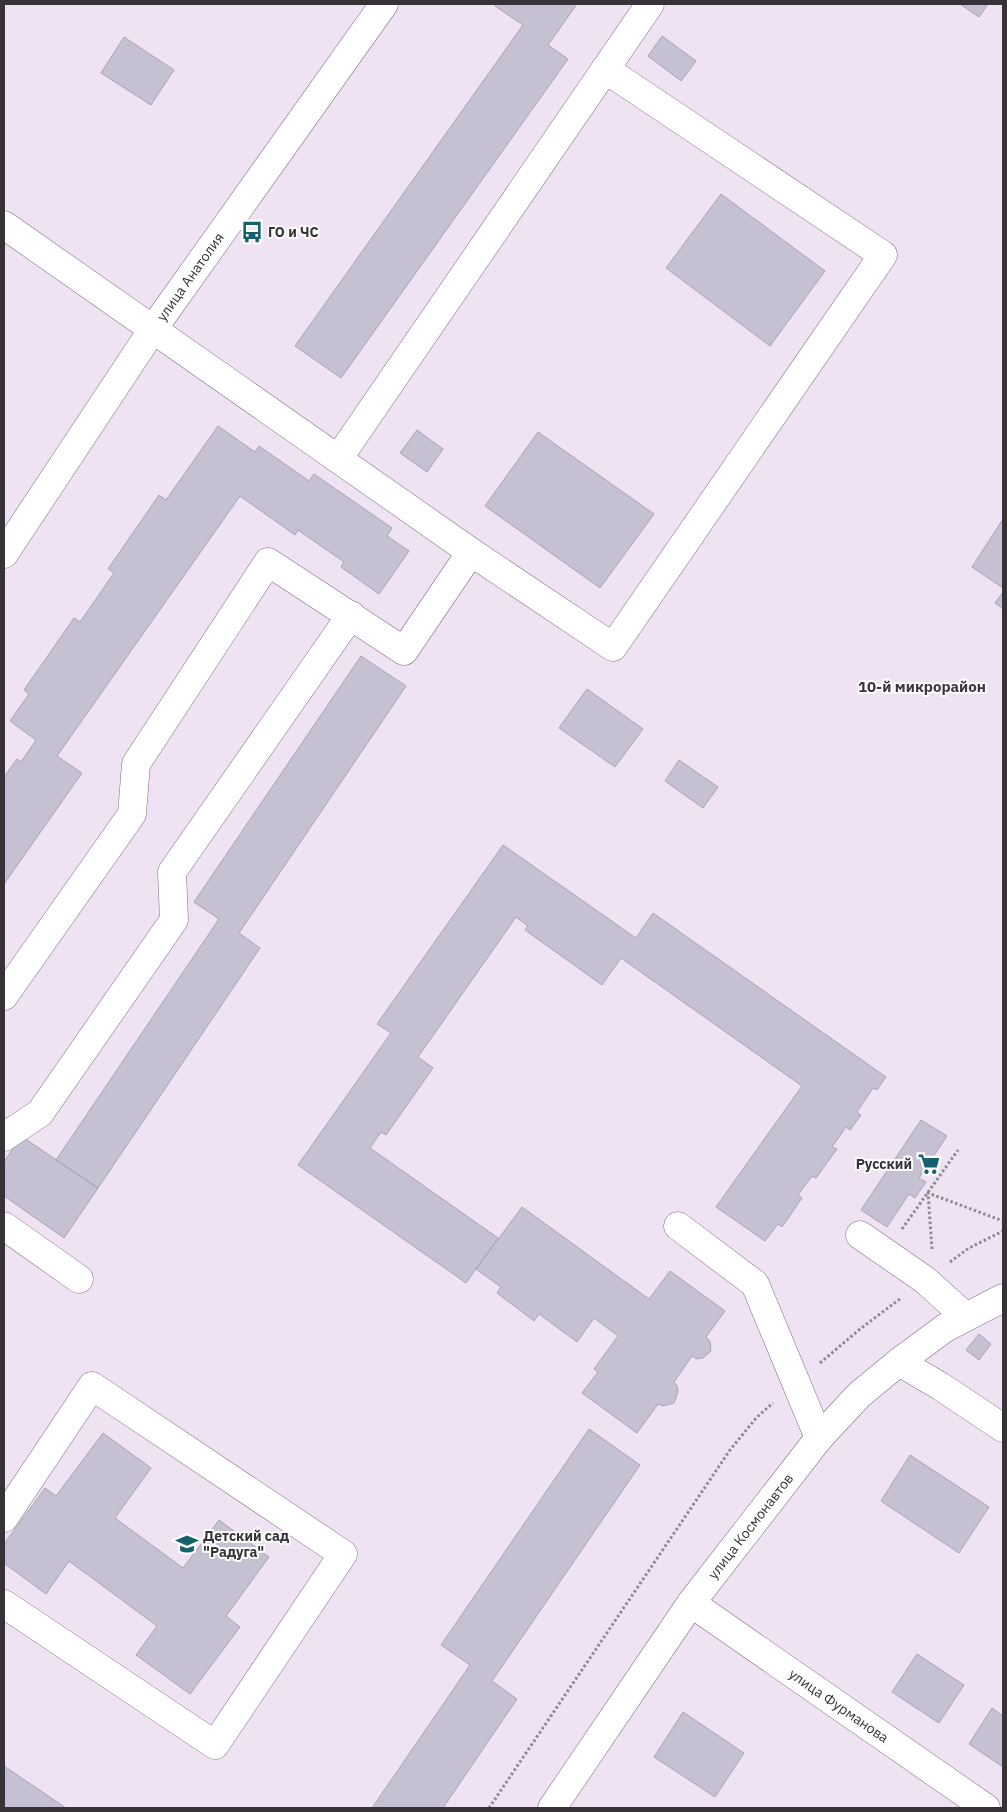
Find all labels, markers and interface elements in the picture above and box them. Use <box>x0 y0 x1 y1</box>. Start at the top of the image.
bus stop icon: ГО и ЧС <box>239 219 265 245</box>
place label: ГО и ЧС <box>268 223 319 241</box>
street label: улица Анатолия <box>153 229 228 325</box>
district label: 10-й микрорайон <box>858 677 986 696</box>
supermarket icon: Русский <box>916 1151 942 1177</box>
place label: Русский <box>856 1155 912 1173</box>
street label: улица Космонавтов <box>704 1470 797 1583</box>
place label: Детский сад "Радуга" <box>203 1527 289 1561</box>
school or university icon: Детский сад "Радуга" <box>174 1531 200 1557</box>
street label: улица Фурманова <box>785 1665 893 1747</box>

